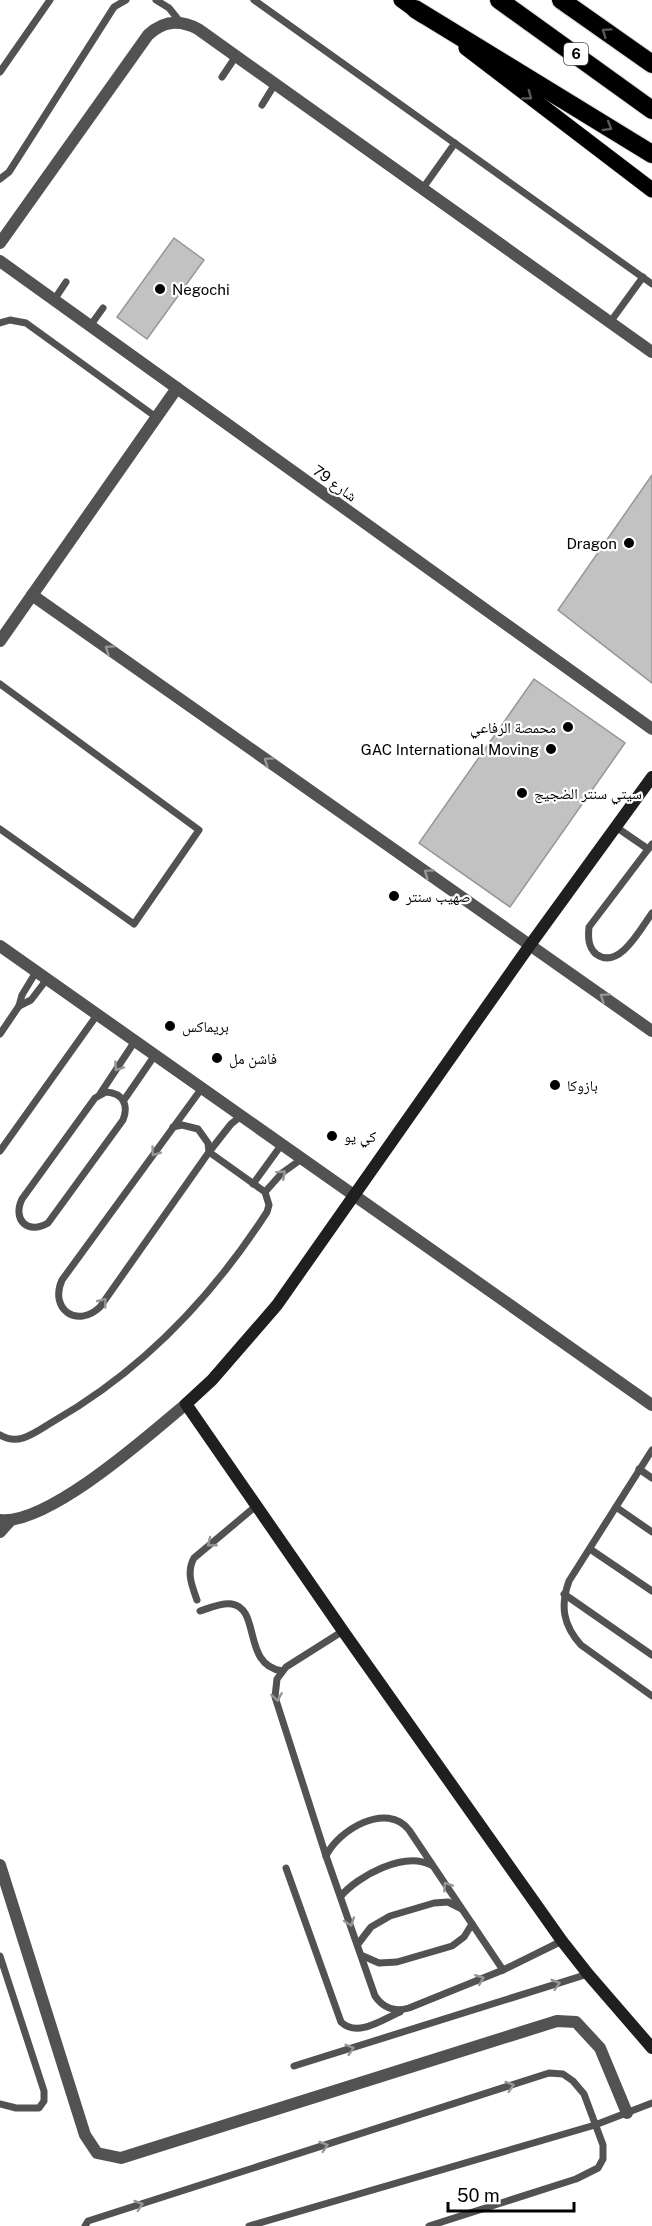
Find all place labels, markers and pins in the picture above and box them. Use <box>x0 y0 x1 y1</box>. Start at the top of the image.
place label: Negochi <box>172 281 230 298</box>
marker: Negochi <box>153 282 167 296</box>
place label: Dragon <box>566 535 617 552</box>
marker: Dragon <box>622 536 636 550</box>
place label: محمصة الرفاعي <box>470 719 556 739</box>
marker: محمصة الرفاعي <box>561 720 575 734</box>
place label: GAC International Moving <box>361 741 539 758</box>
marker: GAC International Moving <box>544 742 558 756</box>
place label: سيتي سنتر الضجيج <box>534 785 642 805</box>
marker: سيتي سنتر الضجيج <box>515 786 529 800</box>
place label: صهيب سنتر <box>405 888 471 906</box>
marker: صهيب سنتر <box>387 889 401 903</box>
place label: بريماكس <box>182 1018 229 1037</box>
marker: بريماكس <box>163 1019 177 1033</box>
place label: فاشن مل <box>229 1050 277 1069</box>
marker: فاشن مل <box>210 1051 224 1065</box>
place label: بازوكا <box>567 1077 598 1095</box>
marker: بازوكا <box>548 1078 562 1092</box>
place label: كي يو <box>344 1128 376 1148</box>
marker: كي يو <box>325 1129 339 1143</box>

